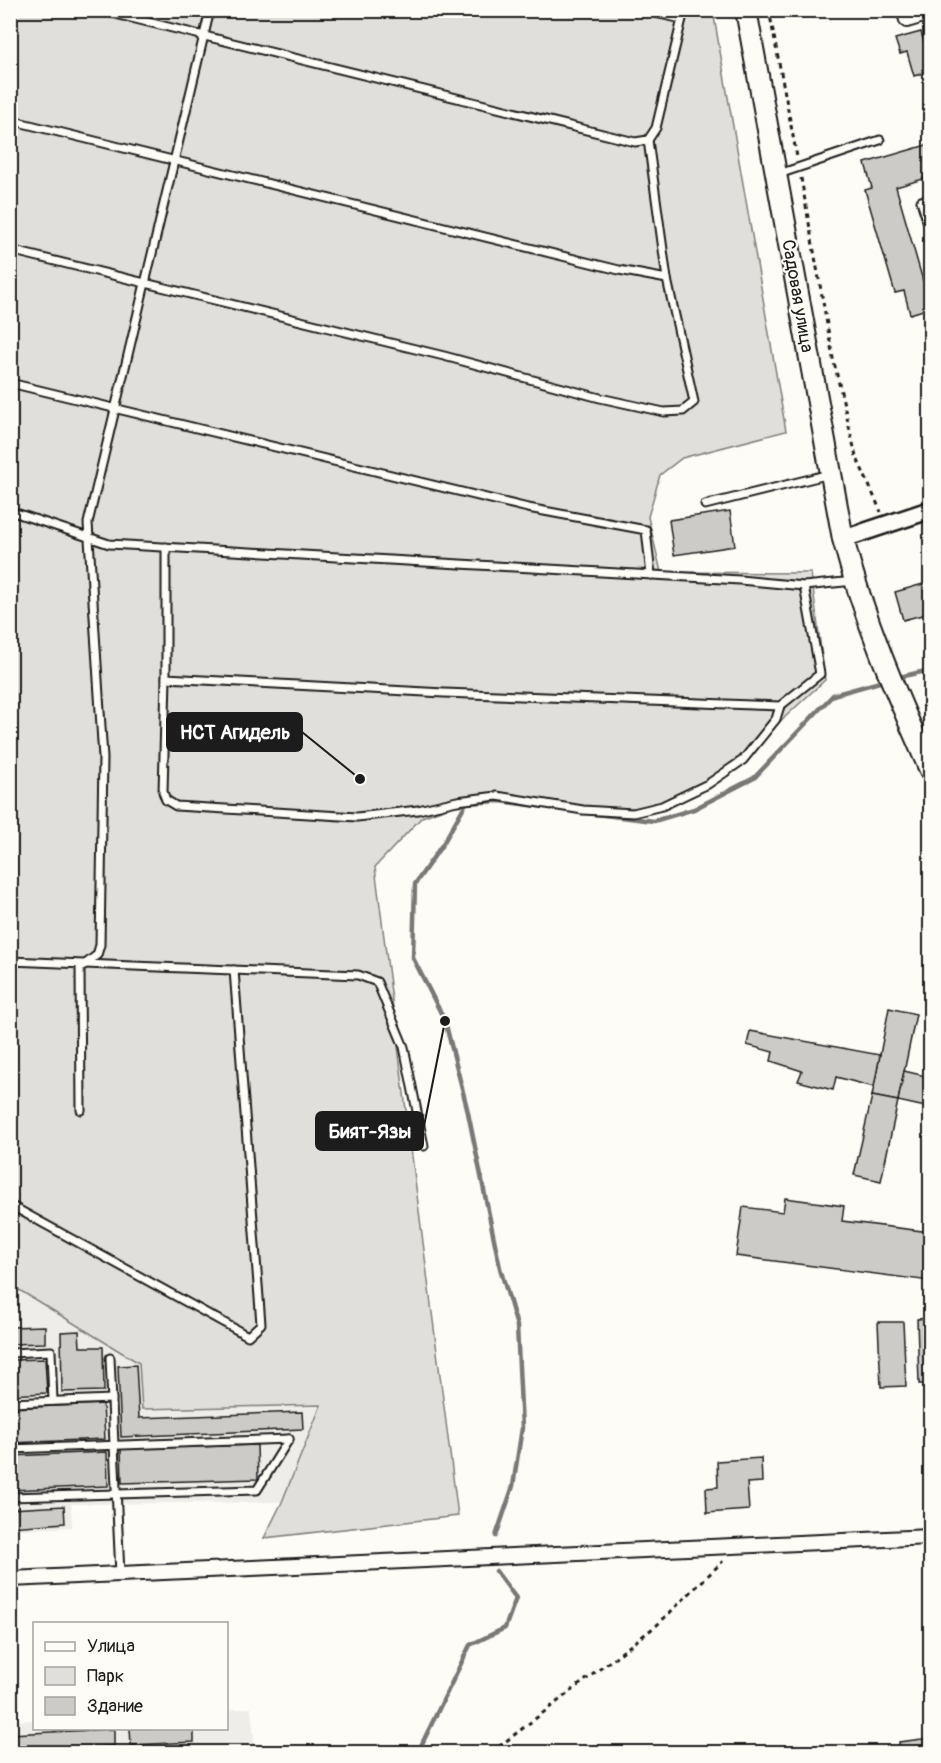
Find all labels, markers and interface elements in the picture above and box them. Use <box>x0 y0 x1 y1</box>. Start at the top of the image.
street label: Садовая улица <box>776 238 819 354</box>
callout: НСТ Агидель <box>167 713 302 751</box>
text: НСТ Агидель <box>180 720 290 745</box>
callout: Бият-Язы <box>316 1112 423 1150</box>
text: Бият-Язы <box>329 1119 412 1144</box>
legend <box>33 1622 228 1730</box>
text: Улица <box>87 1635 135 1658</box>
text: Парк <box>87 1665 124 1688</box>
text: Здание <box>87 1695 143 1718</box>

